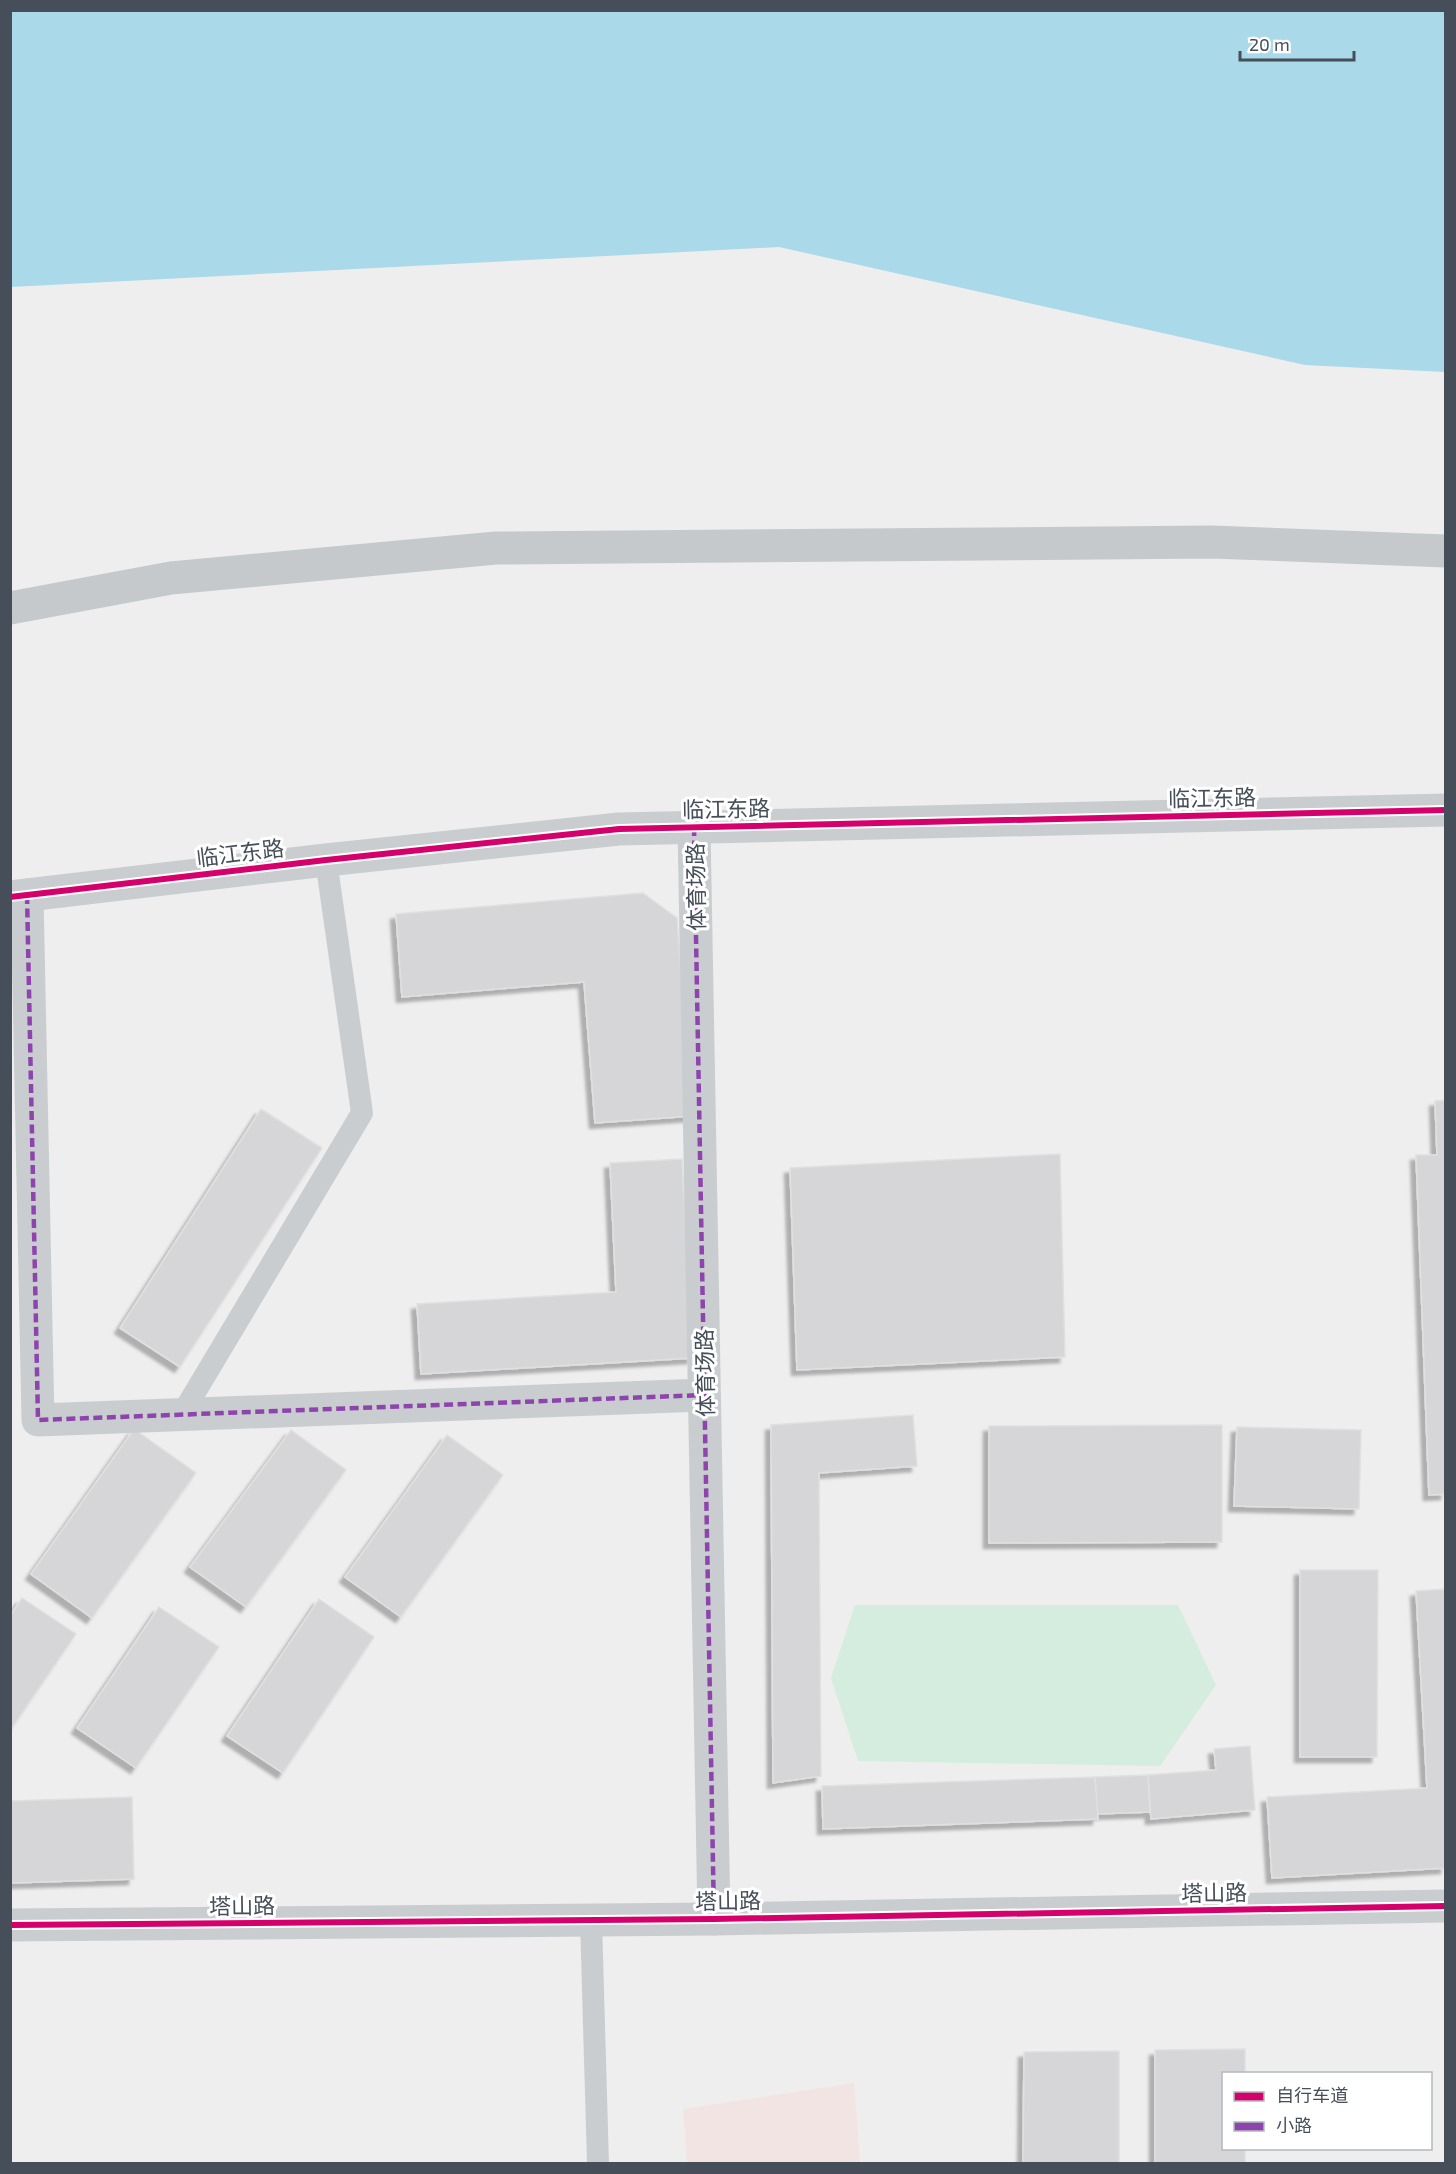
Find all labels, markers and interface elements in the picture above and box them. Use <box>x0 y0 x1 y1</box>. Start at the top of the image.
scale bar <box>1240 24 1354 62</box>
text: 20 m <box>1249 33 1290 55</box>
street label: 临江东路 <box>1168 783 1256 811</box>
street label: 临江东路 <box>682 794 770 822</box>
street label: 临江东路 <box>195 834 285 870</box>
street label: 体育场路 <box>681 843 709 931</box>
street label: 体育场路 <box>690 1329 718 1417</box>
street label: 塔山路 <box>1181 1878 1247 1906</box>
street label: 塔山路 <box>695 1886 761 1914</box>
street label: 塔山路 <box>209 1891 275 1919</box>
legend <box>1222 2072 1432 2150</box>
text: 自行车道 <box>1276 2084 1348 2106</box>
text: 小路 <box>1276 2114 1312 2136</box>

